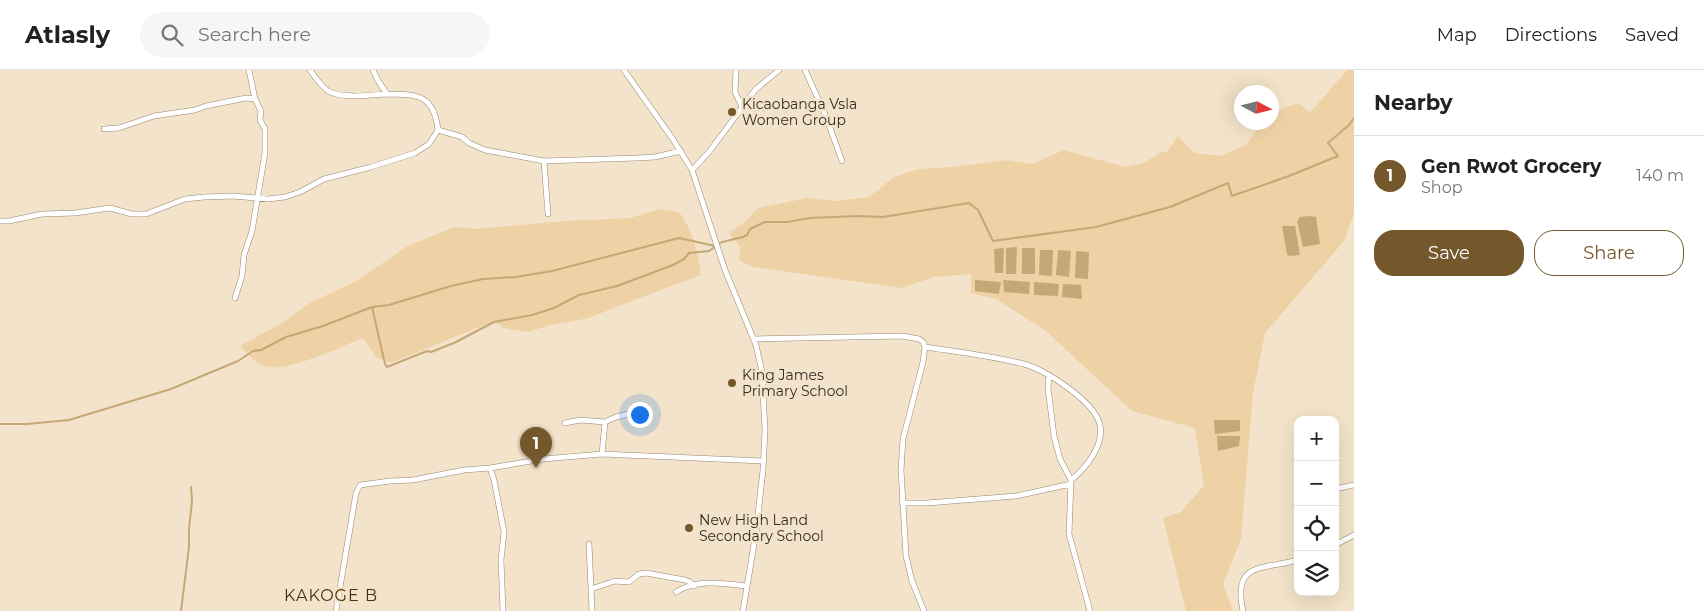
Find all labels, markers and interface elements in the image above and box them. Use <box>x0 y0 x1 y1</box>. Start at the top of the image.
search box <box>140 12 490 57</box>
text: Atlasly <box>25 20 110 49</box>
icon: search <box>158 21 186 49</box>
text: Search here <box>198 23 311 46</box>
text: Map <box>1437 24 1477 46</box>
text: Directions <box>1505 24 1597 46</box>
text: Saved <box>1625 24 1679 46</box>
north arrow <box>1234 85 1279 130</box>
text: Nearby <box>1374 90 1453 115</box>
place label: Kicaobanga Vsla Women Group <box>742 95 857 129</box>
marker: Kicaobanga Vsla Women Group <box>726 106 738 118</box>
text: Gen Rwot Grocery <box>1421 155 1601 178</box>
text: 1 <box>1387 166 1393 185</box>
text: 140 m <box>1636 166 1684 185</box>
text: Shop <box>1421 178 1463 197</box>
button: Save <box>1374 230 1524 276</box>
button: Share <box>1534 230 1684 276</box>
place label: King James Primary School <box>742 366 848 400</box>
marker: King James Primary School <box>726 377 738 389</box>
your location <box>627 402 653 428</box>
map controls <box>1294 416 1339 596</box>
button: + <box>1294 416 1339 461</box>
pin: 1 <box>520 427 552 468</box>
button: − <box>1294 461 1339 506</box>
button: locate <box>1294 506 1339 551</box>
place label: New High Land Secondary School <box>699 511 824 545</box>
marker: New High Land Secondary School <box>683 522 695 534</box>
button: layers <box>1294 551 1339 596</box>
district label: KAKOGE B <box>284 586 378 605</box>

